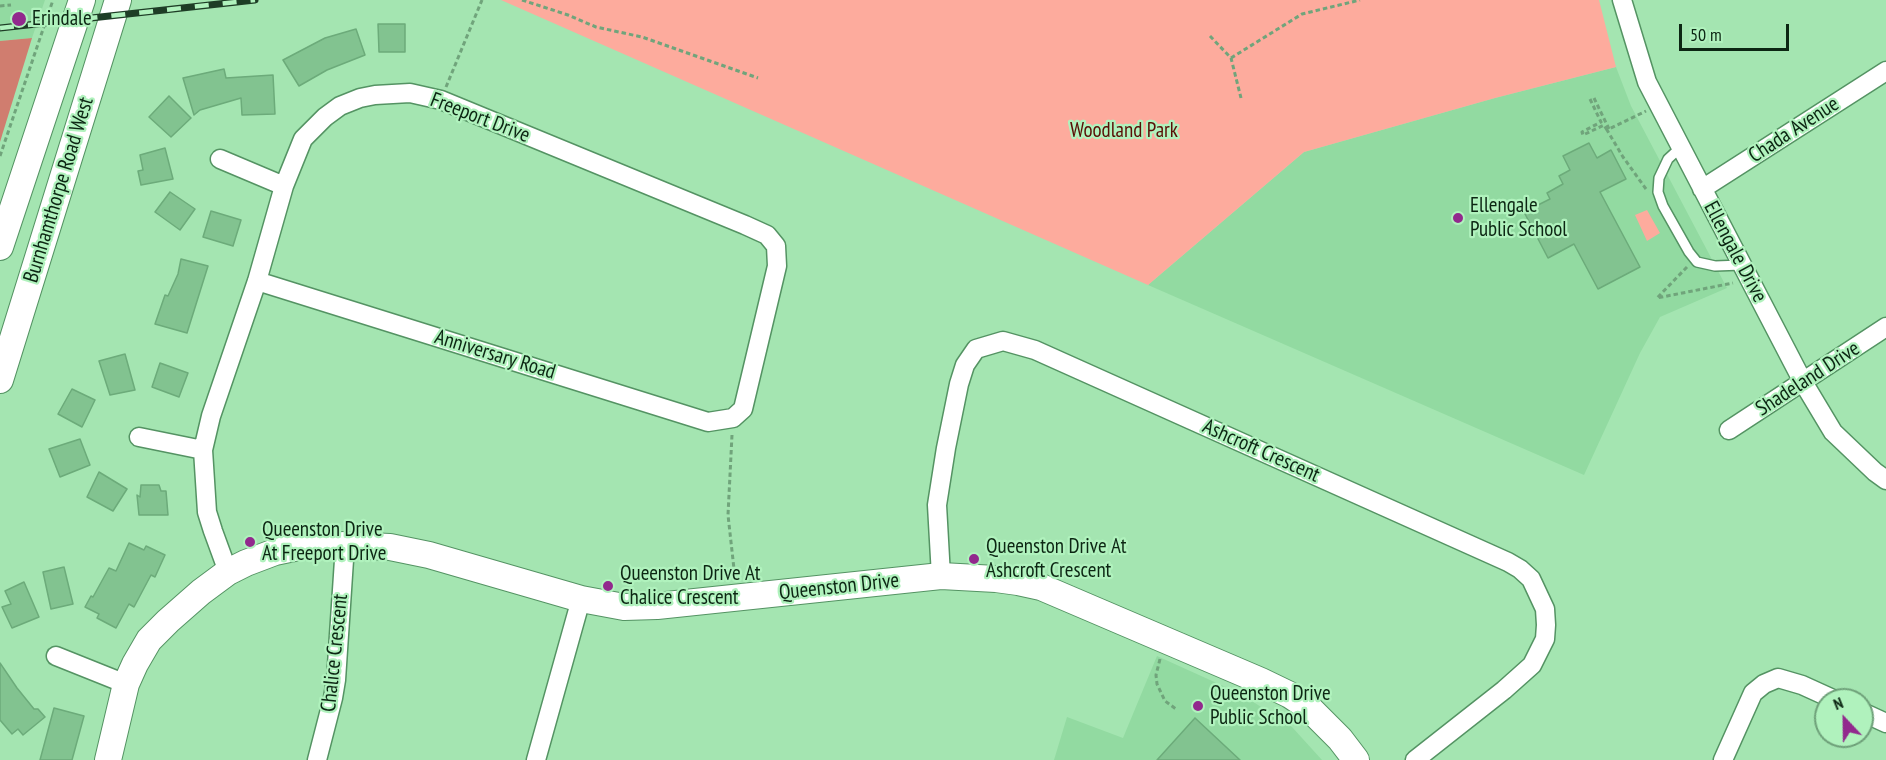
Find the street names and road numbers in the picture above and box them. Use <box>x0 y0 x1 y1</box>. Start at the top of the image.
street label: Freeport Drive <box>427 88 533 148</box>
street label: Chada Avenue <box>1744 92 1844 168</box>
street label: Burnhamthorpe Road West <box>19 94 99 286</box>
street label: Ellengale Drive <box>1698 197 1772 307</box>
street label: Anniversary Road <box>432 325 558 385</box>
street label: Shadeland Drive <box>1751 336 1865 422</box>
street label: Ashcroft Crescent <box>1199 414 1323 488</box>
street label: Queenston Drive <box>778 568 900 606</box>
street label: Chalice Crescent <box>316 593 354 713</box>

